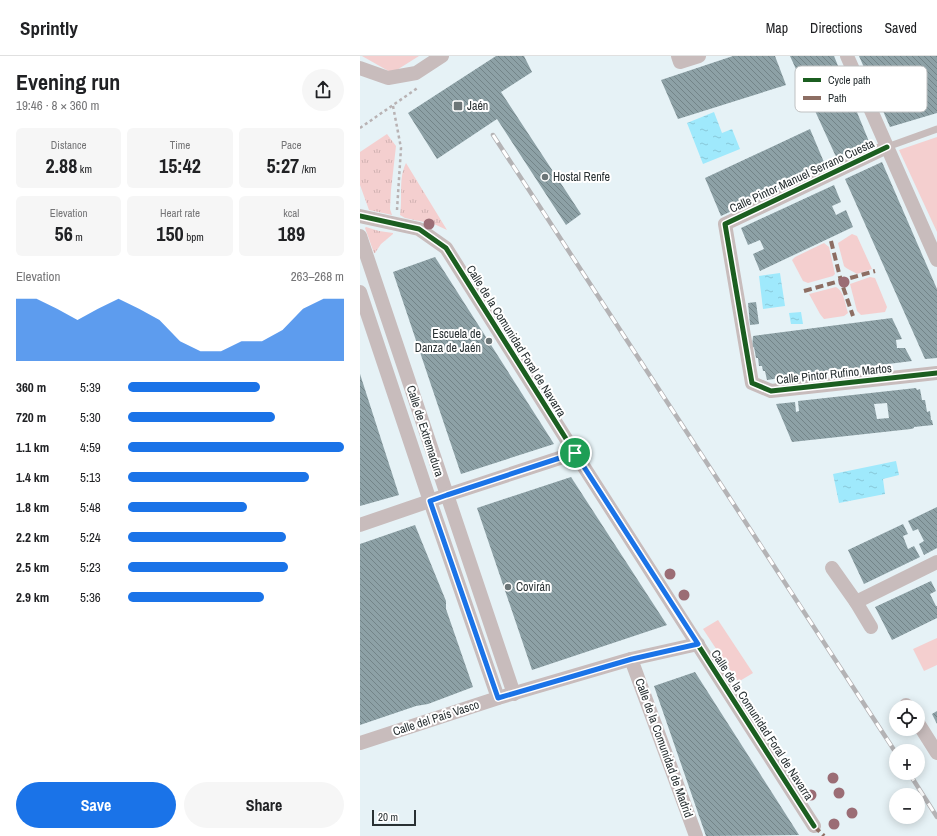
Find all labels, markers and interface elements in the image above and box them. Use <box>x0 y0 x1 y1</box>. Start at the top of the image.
text: Sprintly <box>20 15 78 41</box>
text: Map <box>766 19 788 37</box>
text: Directions <box>810 19 862 37</box>
text: Saved <box>884 19 917 37</box>
legend <box>795 66 927 112</box>
text: Evening run <box>16 67 120 97</box>
button: share <box>302 69 344 111</box>
text: Cycle path <box>828 73 871 87</box>
text: Path <box>828 91 847 105</box>
text: 19:46 · 8 × 360 m <box>16 97 99 114</box>
place label: Jaén <box>467 98 488 114</box>
marker: Jaén <box>452 100 464 112</box>
street label: Calle Pintor Manuel Serrano Cuesta <box>727 135 877 217</box>
text: Distance <box>51 138 86 152</box>
text: Time <box>170 138 190 152</box>
text: Pace <box>281 138 302 152</box>
text: 2.88 <box>45 152 77 179</box>
text: 15:42 <box>159 152 201 179</box>
text: 5:27 <box>266 152 299 179</box>
text: km <box>77 162 92 176</box>
text: /km <box>299 162 316 176</box>
place label: Hostal Renfe <box>553 169 610 185</box>
marker: Hostal Renfe <box>540 172 550 182</box>
text: Elevation <box>50 206 87 220</box>
text: Heart rate <box>160 206 200 220</box>
text: kcal <box>283 206 299 220</box>
text: 56 <box>55 220 73 247</box>
text: 150 <box>156 220 184 247</box>
text: 189 <box>278 220 305 247</box>
text: m <box>73 230 83 244</box>
text: bpm <box>184 230 204 244</box>
street label: Calle de la Comunidad Foral de Navarra <box>463 262 570 420</box>
text: Elevation <box>16 268 60 285</box>
text: 263–268 m <box>291 268 344 285</box>
place label: Escuela de Danza de Jaén <box>415 326 481 356</box>
marker: Escuela de Danza de Jaén <box>484 336 494 346</box>
street label: Calle Pintor Rufino Martos <box>776 360 893 388</box>
text: 360 m <box>16 379 46 396</box>
text: 5:39 <box>80 379 101 396</box>
street label: Calle de Extremadura <box>403 383 447 479</box>
text: 720 m <box>16 409 46 426</box>
text: 5:30 <box>80 409 101 426</box>
pin <box>558 436 592 470</box>
text: 1.1 km <box>16 439 49 456</box>
text: 4:59 <box>80 439 101 456</box>
icon: arrive <box>564 442 586 464</box>
text: 1.4 km <box>16 469 49 486</box>
text: 5:13 <box>80 469 101 486</box>
text: 1.8 km <box>16 499 49 516</box>
text: 5:48 <box>80 499 101 516</box>
text: 2.2 km <box>16 529 49 546</box>
text: 5:24 <box>80 529 101 546</box>
text: 2.5 km <box>16 559 49 576</box>
text: 5:23 <box>80 559 101 576</box>
place label: Covirán <box>516 579 550 595</box>
marker: Covirán <box>503 582 513 592</box>
text: 2.9 km <box>16 589 49 606</box>
text: 5:36 <box>80 589 101 606</box>
street label: Calle de la Comunidad Foral de Navarra <box>707 647 817 804</box>
street label: Calle de la Comunidad de Madrid <box>631 676 697 820</box>
street label: Calle del País Vasco <box>391 696 481 740</box>
map controls <box>889 700 925 824</box>
button: locate <box>889 700 925 736</box>
button: + <box>889 744 925 780</box>
button: Save <box>16 782 176 828</box>
button: Share <box>184 782 344 828</box>
button: − <box>889 788 925 824</box>
scale bar <box>372 808 416 827</box>
text: 20 m <box>378 810 398 824</box>

